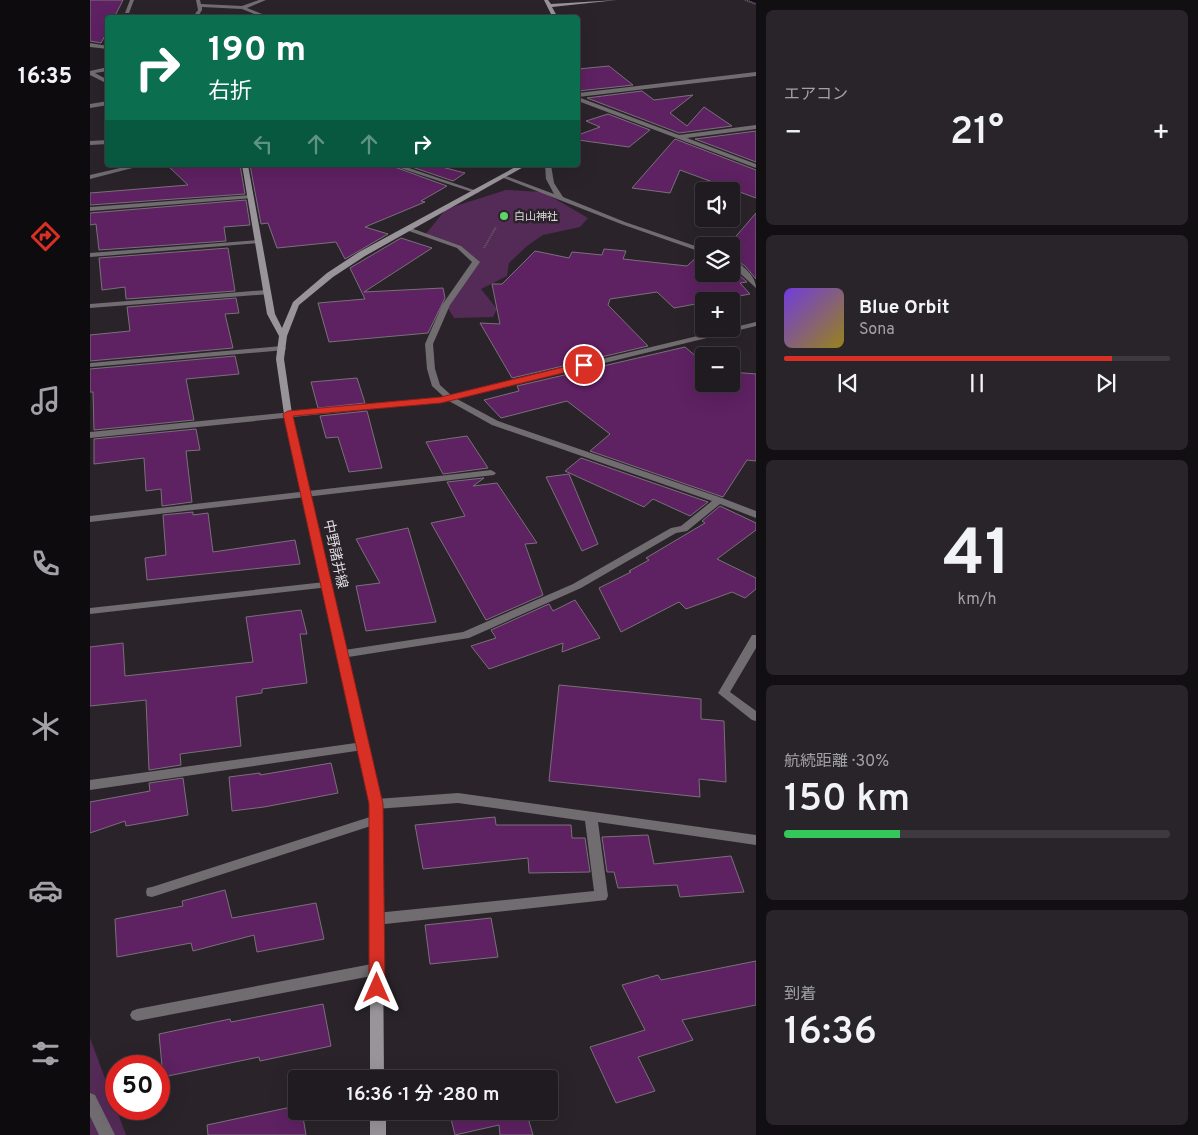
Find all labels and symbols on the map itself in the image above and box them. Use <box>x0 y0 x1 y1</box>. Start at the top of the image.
marker: 白山神社 <box>498 210 510 222</box>
place label: 白山神社 <box>514 210 558 224</box>
pin <box>563 344 605 386</box>
street label: 中野諸井線 <box>319 518 351 590</box>
position arrow <box>350 961 402 1013</box>
speed limit sign: 50 <box>105 1055 170 1120</box>

